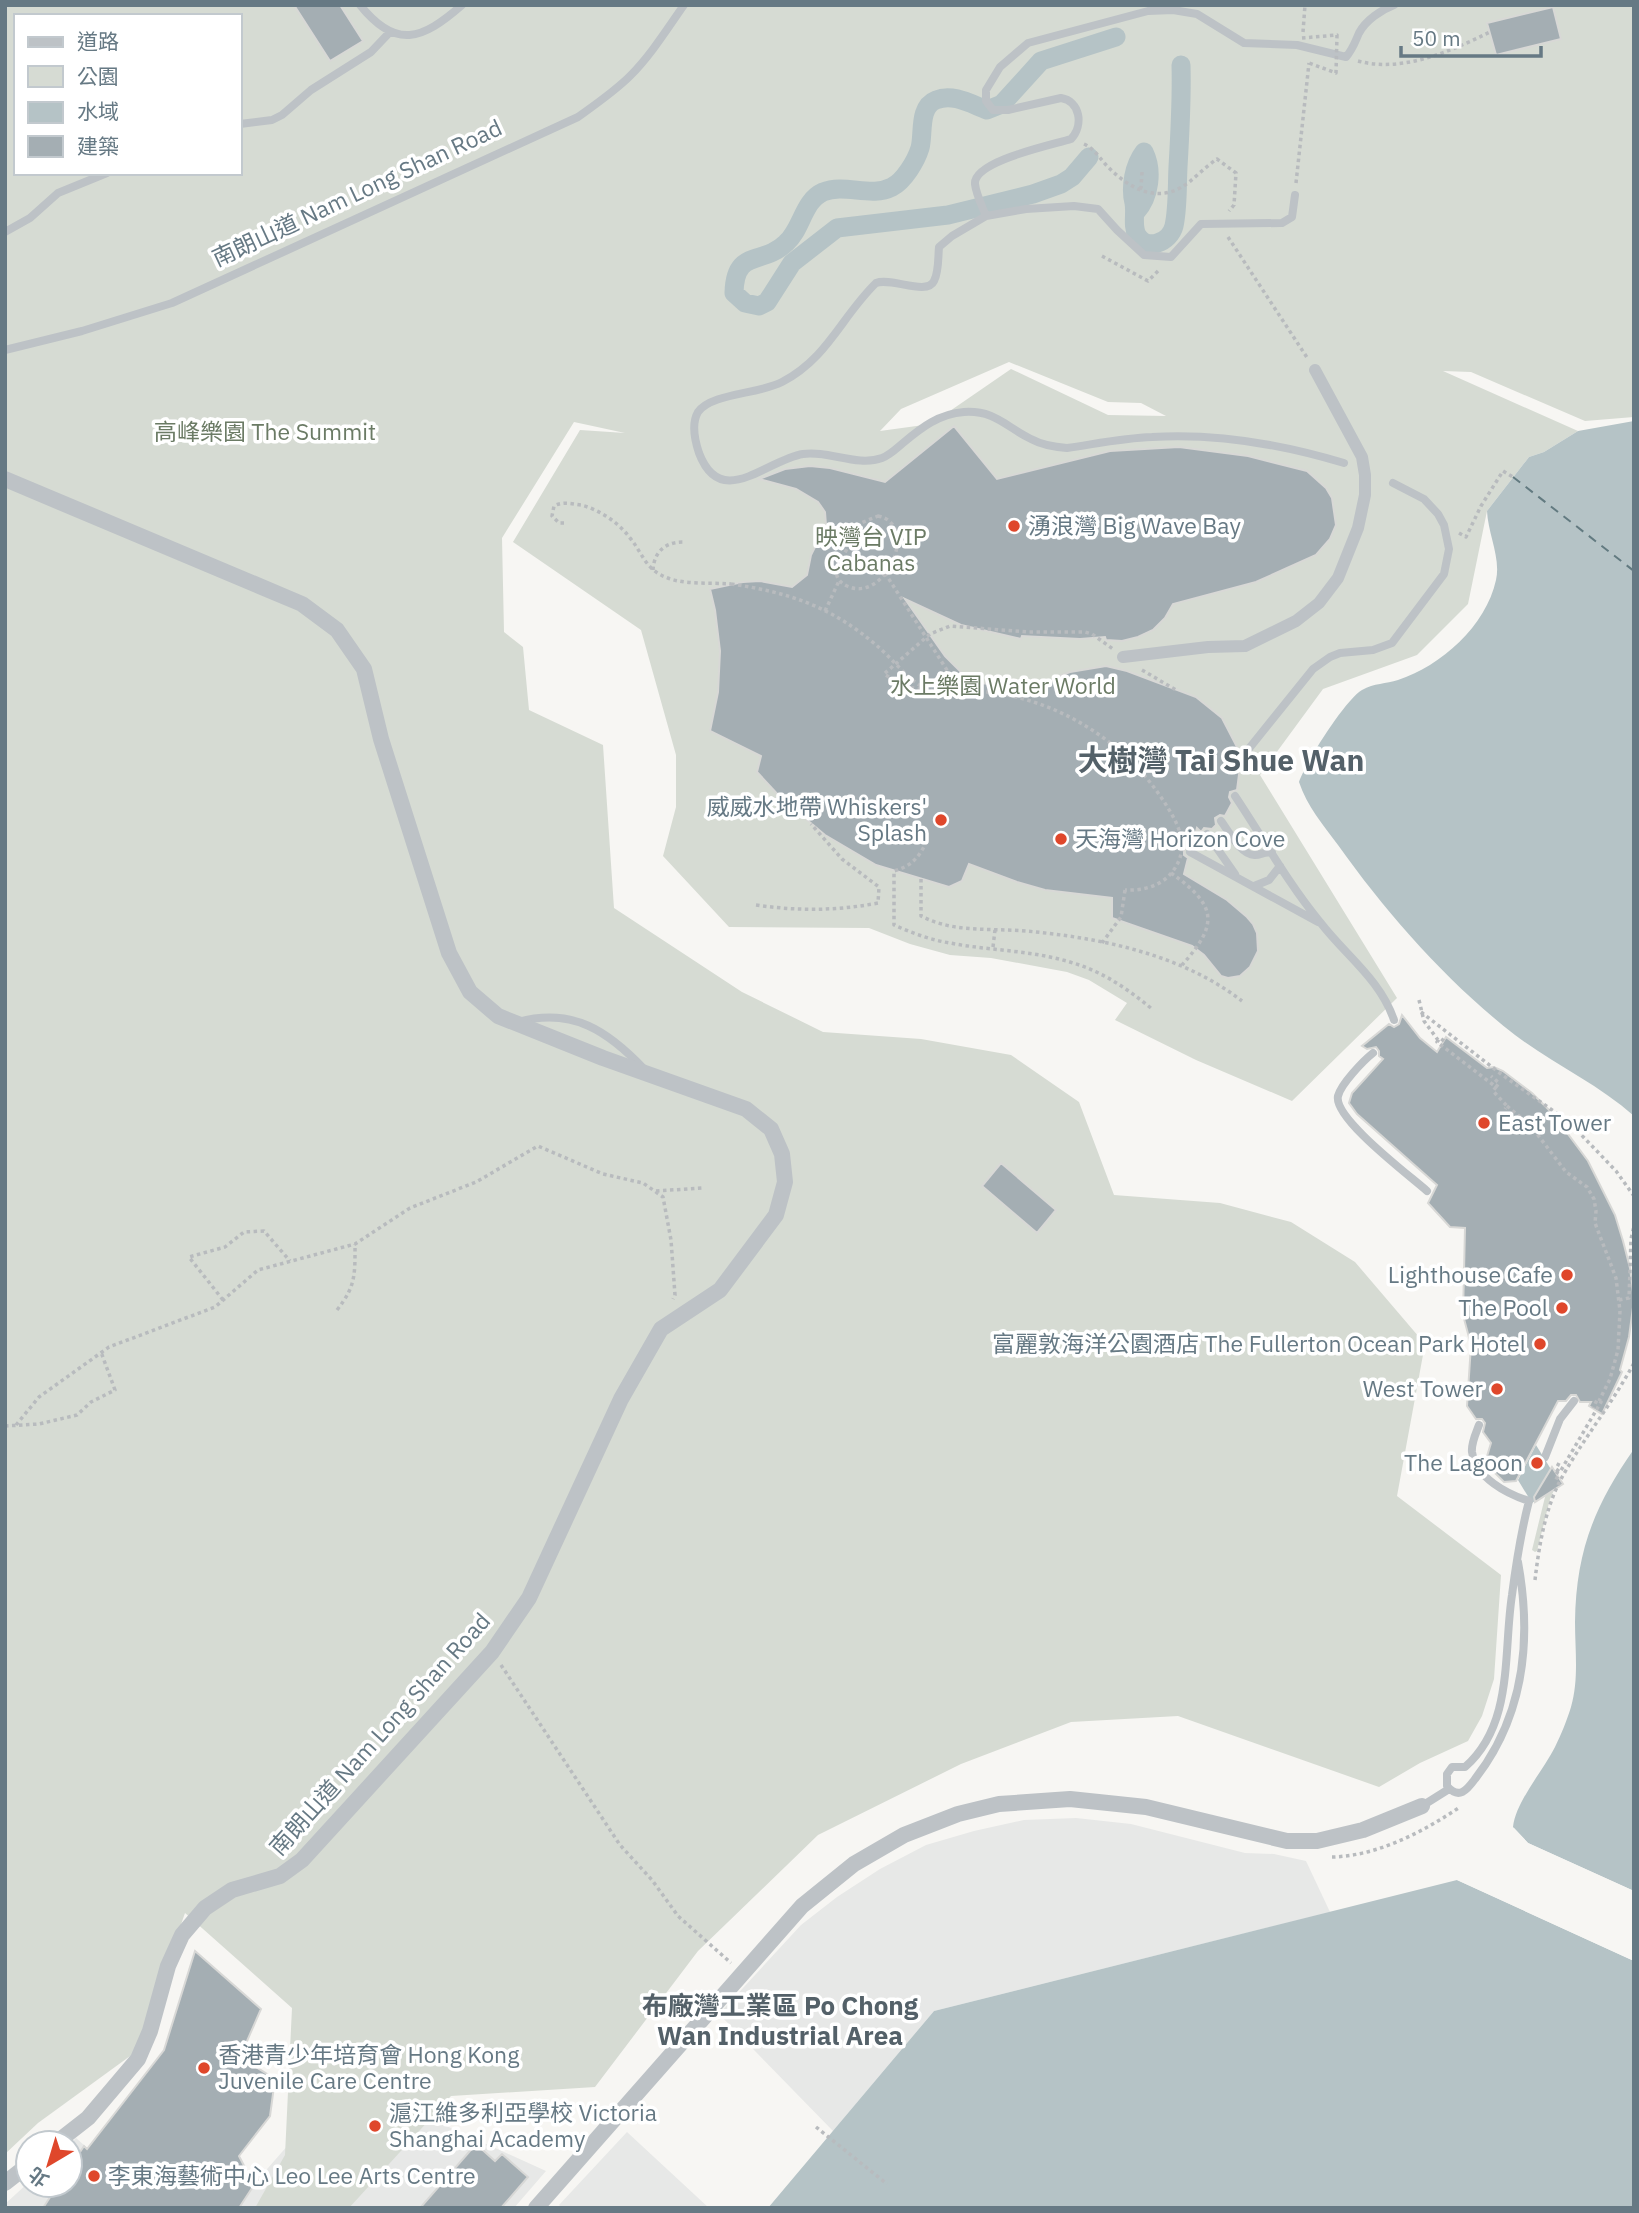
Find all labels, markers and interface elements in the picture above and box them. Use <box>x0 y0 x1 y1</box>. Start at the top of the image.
legend <box>14 14 242 175</box>
scale bar <box>1401 14 1541 58</box>
text: 50 m <box>1412 24 1461 52</box>
text: 道路 <box>77 27 119 55</box>
text: 公園 <box>77 62 119 90</box>
text: 水域 <box>77 97 119 125</box>
street label: 南朗山道 Nam Long Shan Road <box>207 112 506 273</box>
text: 建築 <box>77 132 119 160</box>
park label: 高峰樂園 The Summit <box>154 416 376 446</box>
place label: 湧浪灣 Big Wave Bay <box>1028 510 1242 540</box>
marker: 湧浪灣 Big Wave Bay <box>1006 518 1022 534</box>
park label: 映灣台 VIP Cabanas <box>815 521 927 577</box>
park label: 水上樂園 Water World <box>890 670 1116 700</box>
district label: 大樹灣 Tai Shue Wan <box>1078 740 1364 779</box>
place label: 威威水地帶 Whiskers' Splash <box>707 791 927 847</box>
marker: 威威水地帶 Whiskers' Splash <box>933 812 949 828</box>
place label: 天海灣 Horizon Cove <box>1075 823 1285 853</box>
marker: 天海灣 Horizon Cove <box>1053 831 1069 847</box>
place label: East Tower <box>1498 1107 1612 1137</box>
marker: East Tower <box>1476 1115 1492 1131</box>
place label: Lighthouse Cafe <box>1388 1259 1553 1289</box>
marker: Lighthouse Cafe <box>1559 1267 1575 1283</box>
place label: The Pool <box>1458 1292 1548 1322</box>
marker: The Pool <box>1554 1300 1570 1316</box>
place label: 富麗敦海洋公園酒店 The Fullerton Ocean Park Hotel <box>992 1328 1526 1358</box>
marker: 富麗敦海洋公園酒店 The Fullerton Ocean Park Hotel <box>1532 1336 1548 1352</box>
place label: West Tower <box>1363 1373 1484 1403</box>
marker: West Tower <box>1489 1381 1505 1397</box>
place label: The Lagoon <box>1404 1447 1523 1477</box>
marker: The Lagoon <box>1529 1455 1545 1471</box>
street label: 南朗山道 Nam Long Shan Road <box>262 1606 496 1861</box>
district label: 布廠灣工業區 Po Chong Wan Industrial Area <box>642 1988 919 2052</box>
place label: 香港青少年培育會 Hong Kong Juvenile Care Centre <box>218 2039 519 2095</box>
marker: 香港青少年培育會 Hong Kong Juvenile Care Centre <box>196 2060 212 2076</box>
place label: 滬江維多利亞學校 Victoria Shanghai Academy <box>389 2097 657 2153</box>
marker: 滬江維多利亞學校 Victoria Shanghai Academy <box>367 2118 383 2134</box>
north arrow <box>14 2129 84 2199</box>
place label: 李東海藝術中心 Leo Lee Arts Centre <box>108 2160 476 2190</box>
text: 北 <box>24 2162 53 2193</box>
marker: 李東海藝術中心 Leo Lee Arts Centre <box>86 2168 102 2184</box>

